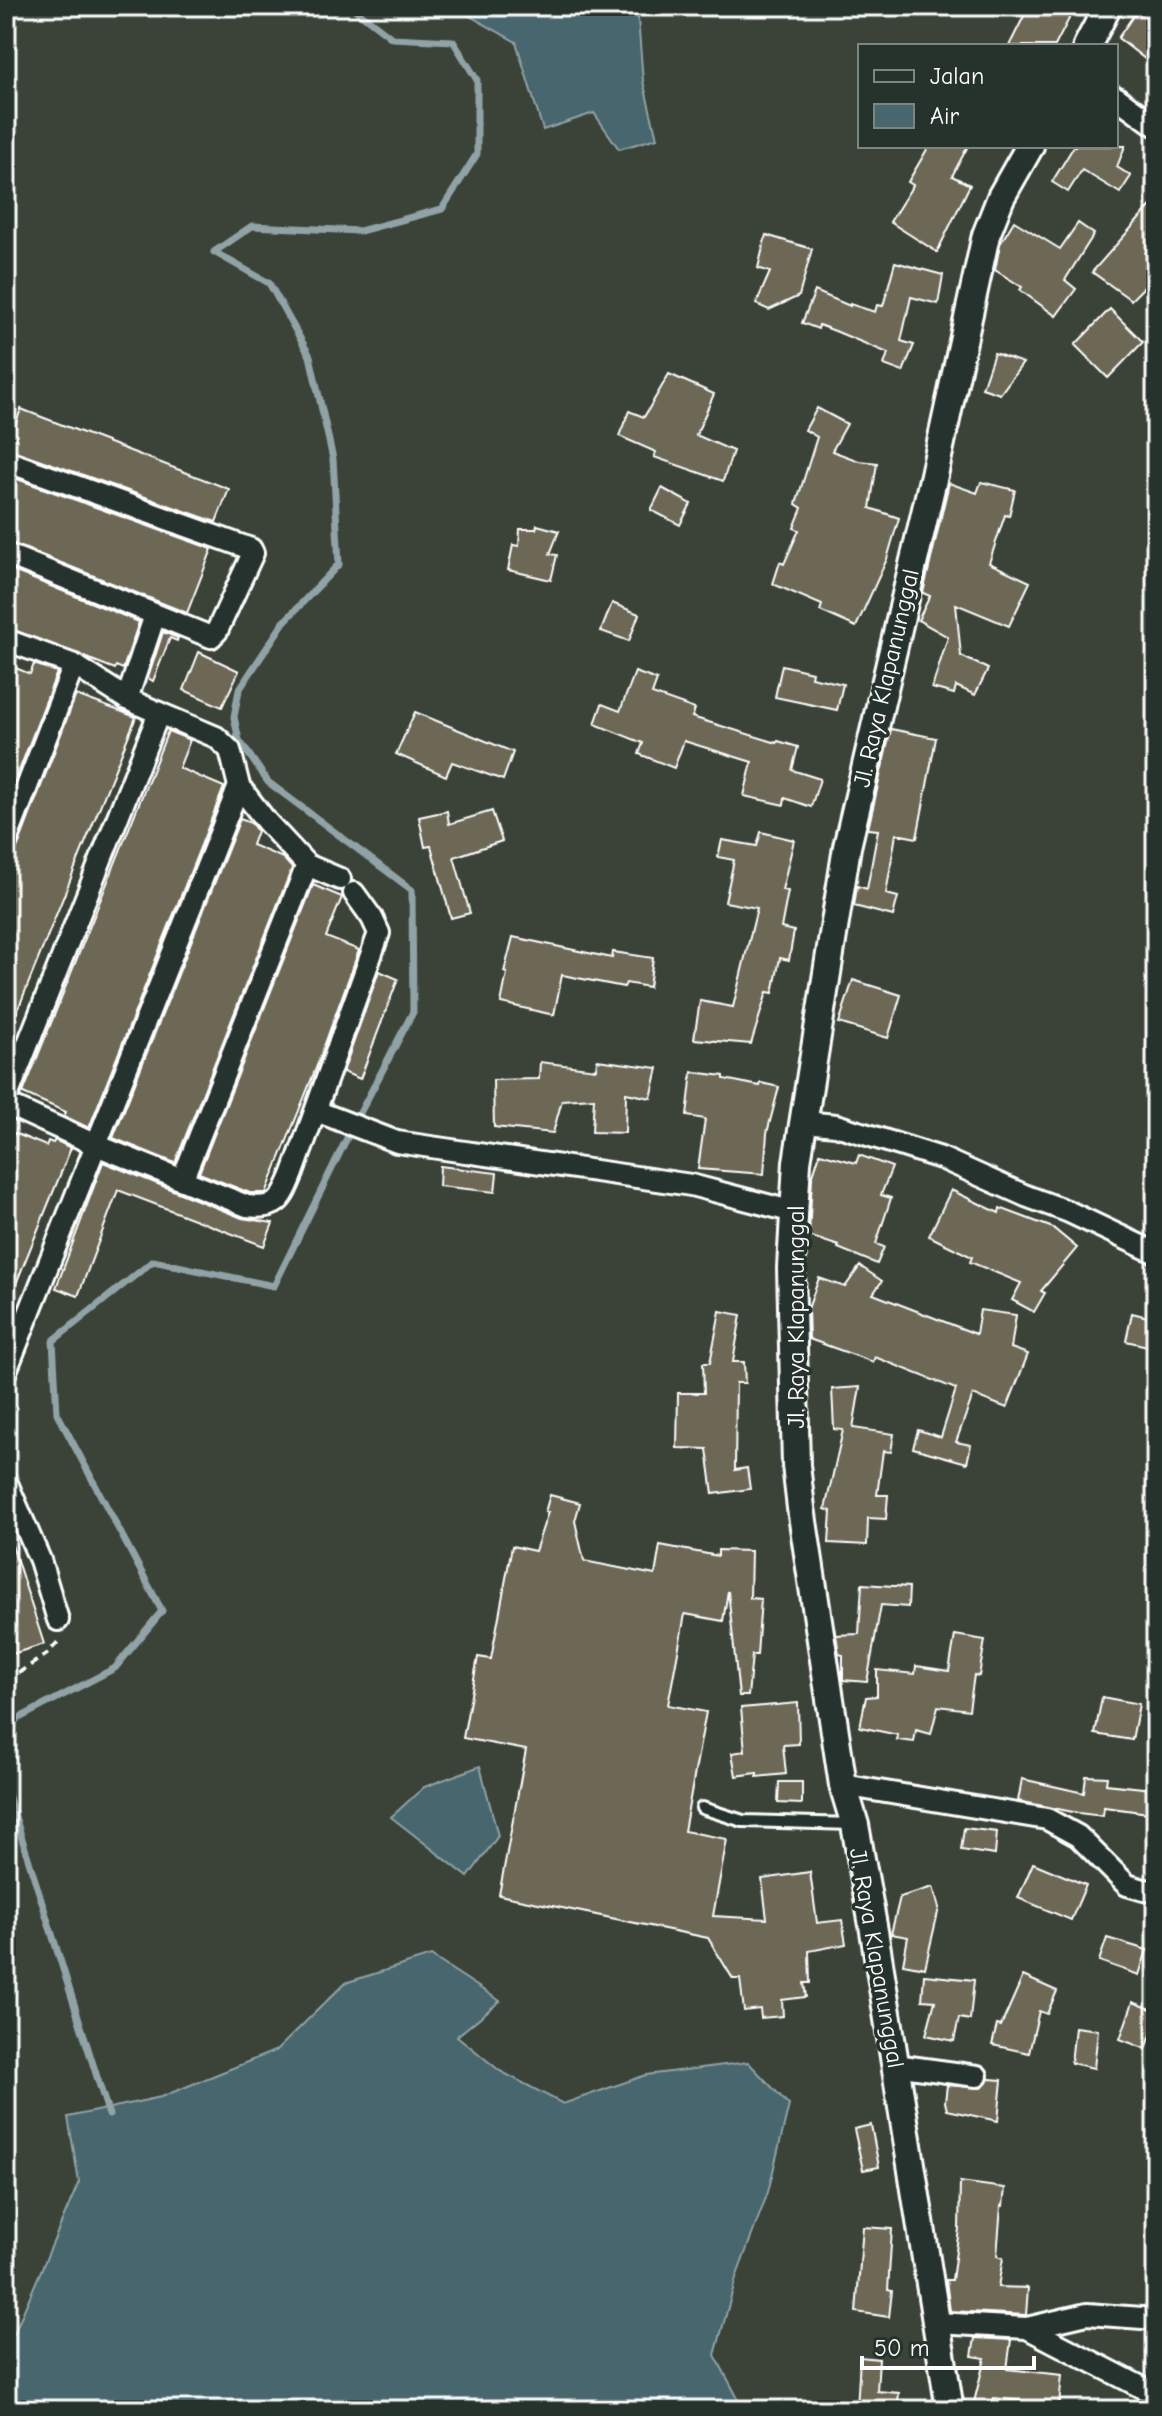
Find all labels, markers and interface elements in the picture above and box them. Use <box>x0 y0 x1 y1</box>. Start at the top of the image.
legend <box>858 44 1118 148</box>
text: Jalan <box>930 62 984 90</box>
text: Air <box>930 102 959 130</box>
street label: Jl. Raya Klapanunggal <box>847 566 925 790</box>
street label: Jl. Raya Klapanunggal <box>782 1205 810 1429</box>
street label: Jl. Raya Klapanunggal <box>844 1846 910 2070</box>
scale bar <box>862 2320 1034 2370</box>
text: 50 m <box>874 2334 930 2362</box>

